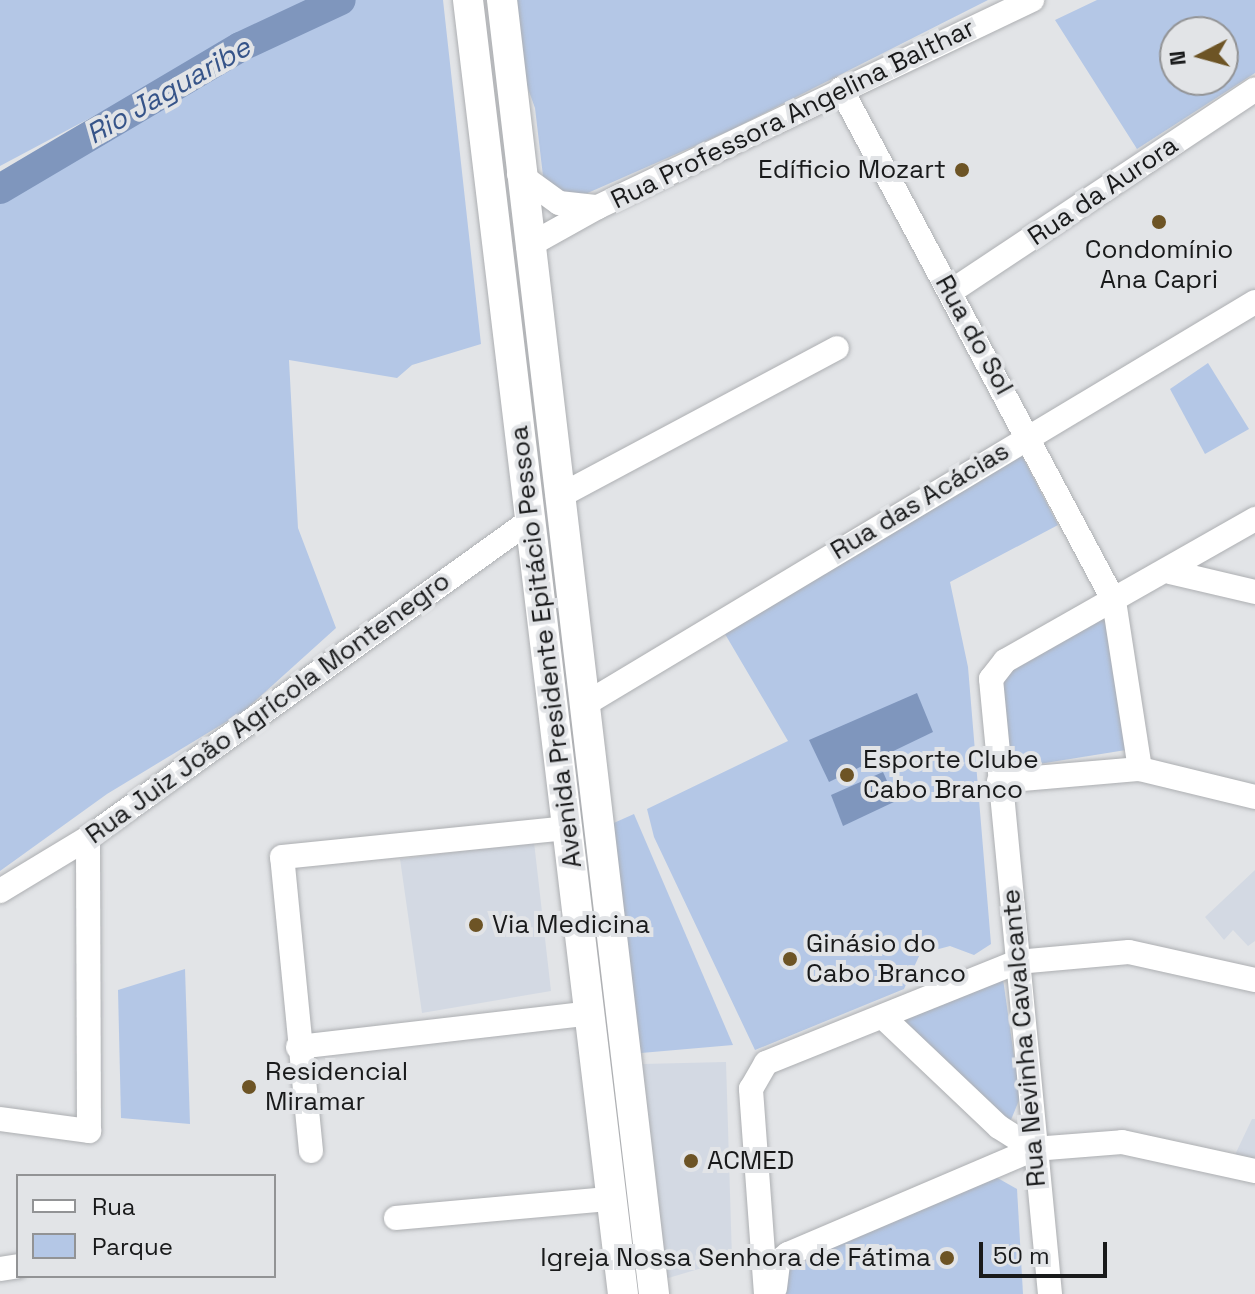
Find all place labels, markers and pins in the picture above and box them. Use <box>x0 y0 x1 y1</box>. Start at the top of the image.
place label: Edíficio Mozart <box>758 154 946 186</box>
marker: Edíficio Mozart <box>953 161 971 179</box>
marker: Condomínio Ana Capri <box>1150 213 1168 231</box>
place label: Condomínio Ana Capri <box>1085 234 1233 296</box>
place label: Esporte Clube Cabo Branco <box>863 744 1039 806</box>
marker: Esporte Clube Cabo Branco <box>838 766 856 784</box>
place label: Via Medicina <box>492 909 650 941</box>
marker: Via Medicina <box>467 916 485 934</box>
place label: Ginásio do Cabo Branco <box>806 928 966 990</box>
marker: Ginásio do Cabo Branco <box>781 950 799 968</box>
place label: Residencial Miramar <box>265 1056 408 1118</box>
marker: Residencial Miramar <box>240 1078 258 1096</box>
place label: ACMED <box>707 1145 794 1177</box>
marker: ACMED <box>682 1152 700 1170</box>
place label: Igreja Nossa Senhora de Fátima <box>540 1242 931 1274</box>
marker: Igreja Nossa Senhora de Fátima <box>938 1249 956 1267</box>

